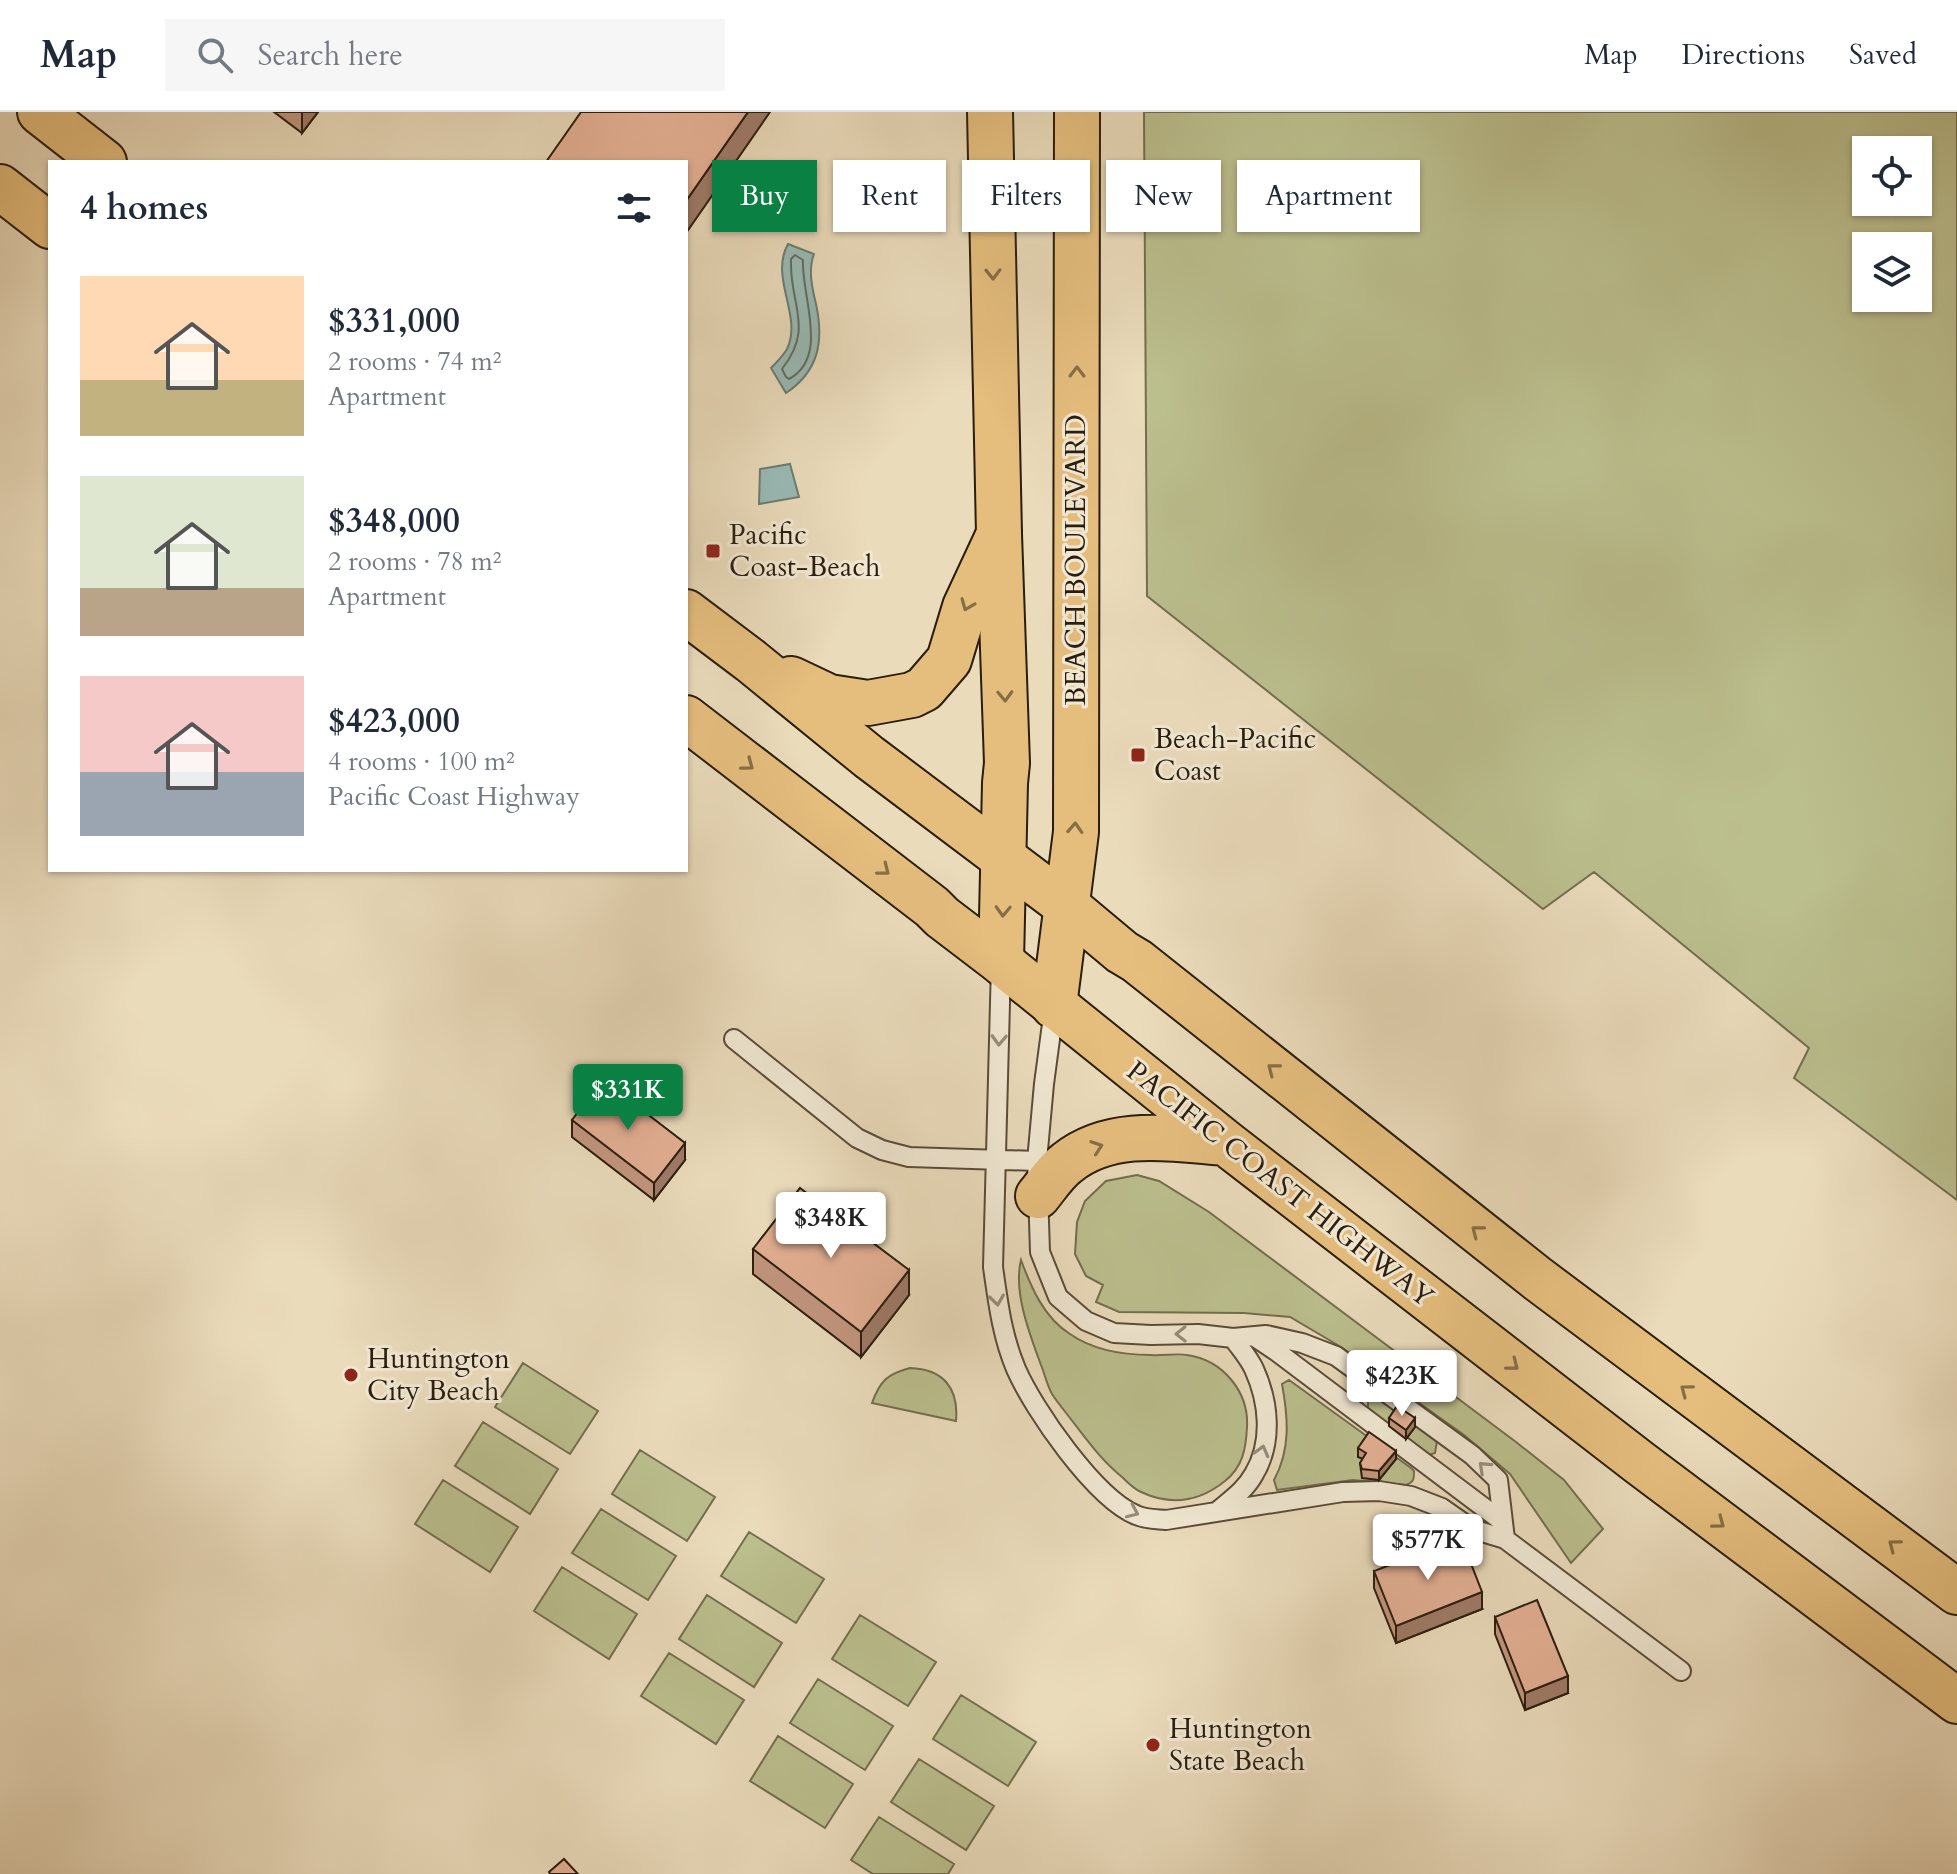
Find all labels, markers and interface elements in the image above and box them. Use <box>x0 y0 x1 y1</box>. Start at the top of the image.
search box <box>165 19 725 91</box>
text: Map <box>40 29 117 81</box>
icon: search <box>193 33 237 77</box>
text: Search here <box>257 35 403 76</box>
text: Map <box>1584 36 1638 74</box>
text: Directions <box>1682 36 1805 74</box>
text: Saved <box>1849 36 1917 74</box>
map controls <box>1852 136 1932 312</box>
button: locate <box>1852 136 1932 216</box>
chip: Buy <box>712 160 817 232</box>
chip: Rent <box>833 160 946 232</box>
chip: Filters <box>962 160 1090 232</box>
chip: New <box>1106 160 1221 232</box>
chip: Apartment <box>1237 160 1420 232</box>
text: 4 homes <box>80 185 208 231</box>
icon: filters <box>612 186 656 230</box>
button: layers <box>1852 232 1932 312</box>
one-way arrow <box>985 268 1002 281</box>
text: $331,000 <box>328 298 460 344</box>
icon: home <box>144 308 240 404</box>
text: 2 rooms · 74 m² <box>328 344 501 379</box>
one-way arrow <box>1068 365 1086 378</box>
text: Apartment <box>328 379 446 414</box>
street label: BEACH BOULEVARD <box>1057 414 1095 706</box>
text: $348,000 <box>328 498 460 544</box>
icon: home <box>144 508 240 604</box>
place label: Pacific Coast-Beach <box>729 516 880 586</box>
marker: Pacific Coast-Beach <box>704 542 722 560</box>
text: 2 rooms · 78 m² <box>328 544 501 579</box>
text: Apartment <box>328 579 446 614</box>
one-way arrow <box>960 597 976 611</box>
one-way arrow <box>996 690 1013 703</box>
text: $423,000 <box>328 698 460 744</box>
icon: home <box>144 708 240 804</box>
place label: Beach-Pacific Coast <box>1154 720 1316 790</box>
text: 4 rooms · 100 m² <box>328 744 515 779</box>
marker: Beach-Pacific Coast <box>1129 746 1147 764</box>
one-way arrow <box>739 755 754 769</box>
text: Pacific Coast Highway <box>328 779 580 814</box>
one-way arrow <box>1067 821 1084 834</box>
one-way arrow <box>875 860 890 874</box>
one-way arrow <box>994 905 1012 918</box>
one-way arrow <box>990 1034 1007 1047</box>
street label: PACIFIC COAST HIGHWAY <box>1119 1052 1441 1316</box>
pin: $331K <box>572 1064 684 1132</box>
one-way arrow <box>1268 1064 1282 1079</box>
text: $331K <box>591 1072 665 1107</box>
one-way arrow <box>1089 1141 1103 1157</box>
pin: $348K <box>775 1192 887 1260</box>
text: $348K <box>794 1200 868 1235</box>
one-way arrow <box>1472 1226 1486 1241</box>
one-way arrow <box>988 1293 1005 1306</box>
one-way arrow <box>1174 1326 1187 1343</box>
place label: Huntington City Beach <box>367 1340 510 1410</box>
pin: $423K <box>1346 1350 1458 1418</box>
one-way arrow <box>1504 1355 1518 1370</box>
text: $423K <box>1365 1358 1439 1393</box>
marker: Huntington City Beach <box>342 1366 360 1384</box>
one-way arrow <box>1680 1385 1695 1400</box>
one-way arrow <box>1253 1445 1270 1458</box>
one-way arrow <box>1479 1462 1494 1476</box>
one-way arrow <box>1125 1502 1140 1518</box>
one-way arrow <box>1710 1513 1725 1527</box>
pin: $577K <box>1372 1514 1484 1582</box>
text: $577K <box>1391 1522 1465 1557</box>
one-way arrow <box>1889 1541 1903 1555</box>
place label: Huntington State Beach <box>1169 1710 1312 1780</box>
marker: Huntington State Beach <box>1144 1736 1162 1754</box>

